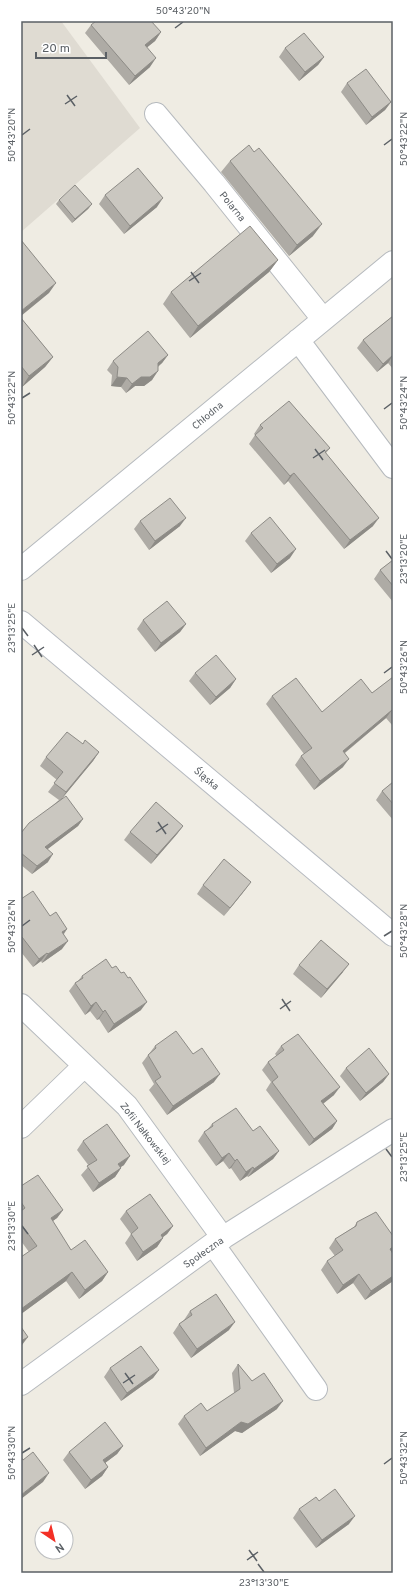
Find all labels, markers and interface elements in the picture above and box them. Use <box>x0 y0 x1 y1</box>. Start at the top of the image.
text: 50°43'20"N <box>156 5 210 18</box>
scale bar <box>36 34 106 60</box>
text: 20 m <box>42 41 70 57</box>
text: 50°43'20"N <box>6 108 19 162</box>
text: 50°43'22"N <box>398 112 411 166</box>
street label: Polarna <box>216 189 248 225</box>
text: 50°43'22"N <box>6 371 19 425</box>
text: 50°43'24"N <box>398 376 411 430</box>
street label: Chłodna <box>190 399 226 433</box>
text: 23°13'20"E <box>398 534 411 584</box>
text: 23°13'25"E <box>6 603 19 653</box>
text: 50°43'26"N <box>398 640 411 694</box>
street label: Śląska <box>191 765 221 793</box>
text: 50°43'26"N <box>6 899 19 953</box>
text: 50°43'28"N <box>398 904 411 958</box>
street label: Zofii Nałkowskiej <box>117 1100 173 1168</box>
text: 23°13'25"E <box>398 1132 411 1182</box>
text: 23°13'30"E <box>6 1201 19 1251</box>
street label: Społeczna <box>181 1235 227 1272</box>
text: 50°43'30"N <box>6 1426 19 1480</box>
text: 50°43'32"N <box>398 1431 411 1485</box>
north arrow <box>34 1520 74 1560</box>
text: N <box>52 1539 66 1555</box>
text: 23°13'30"E <box>239 1577 289 1590</box>

